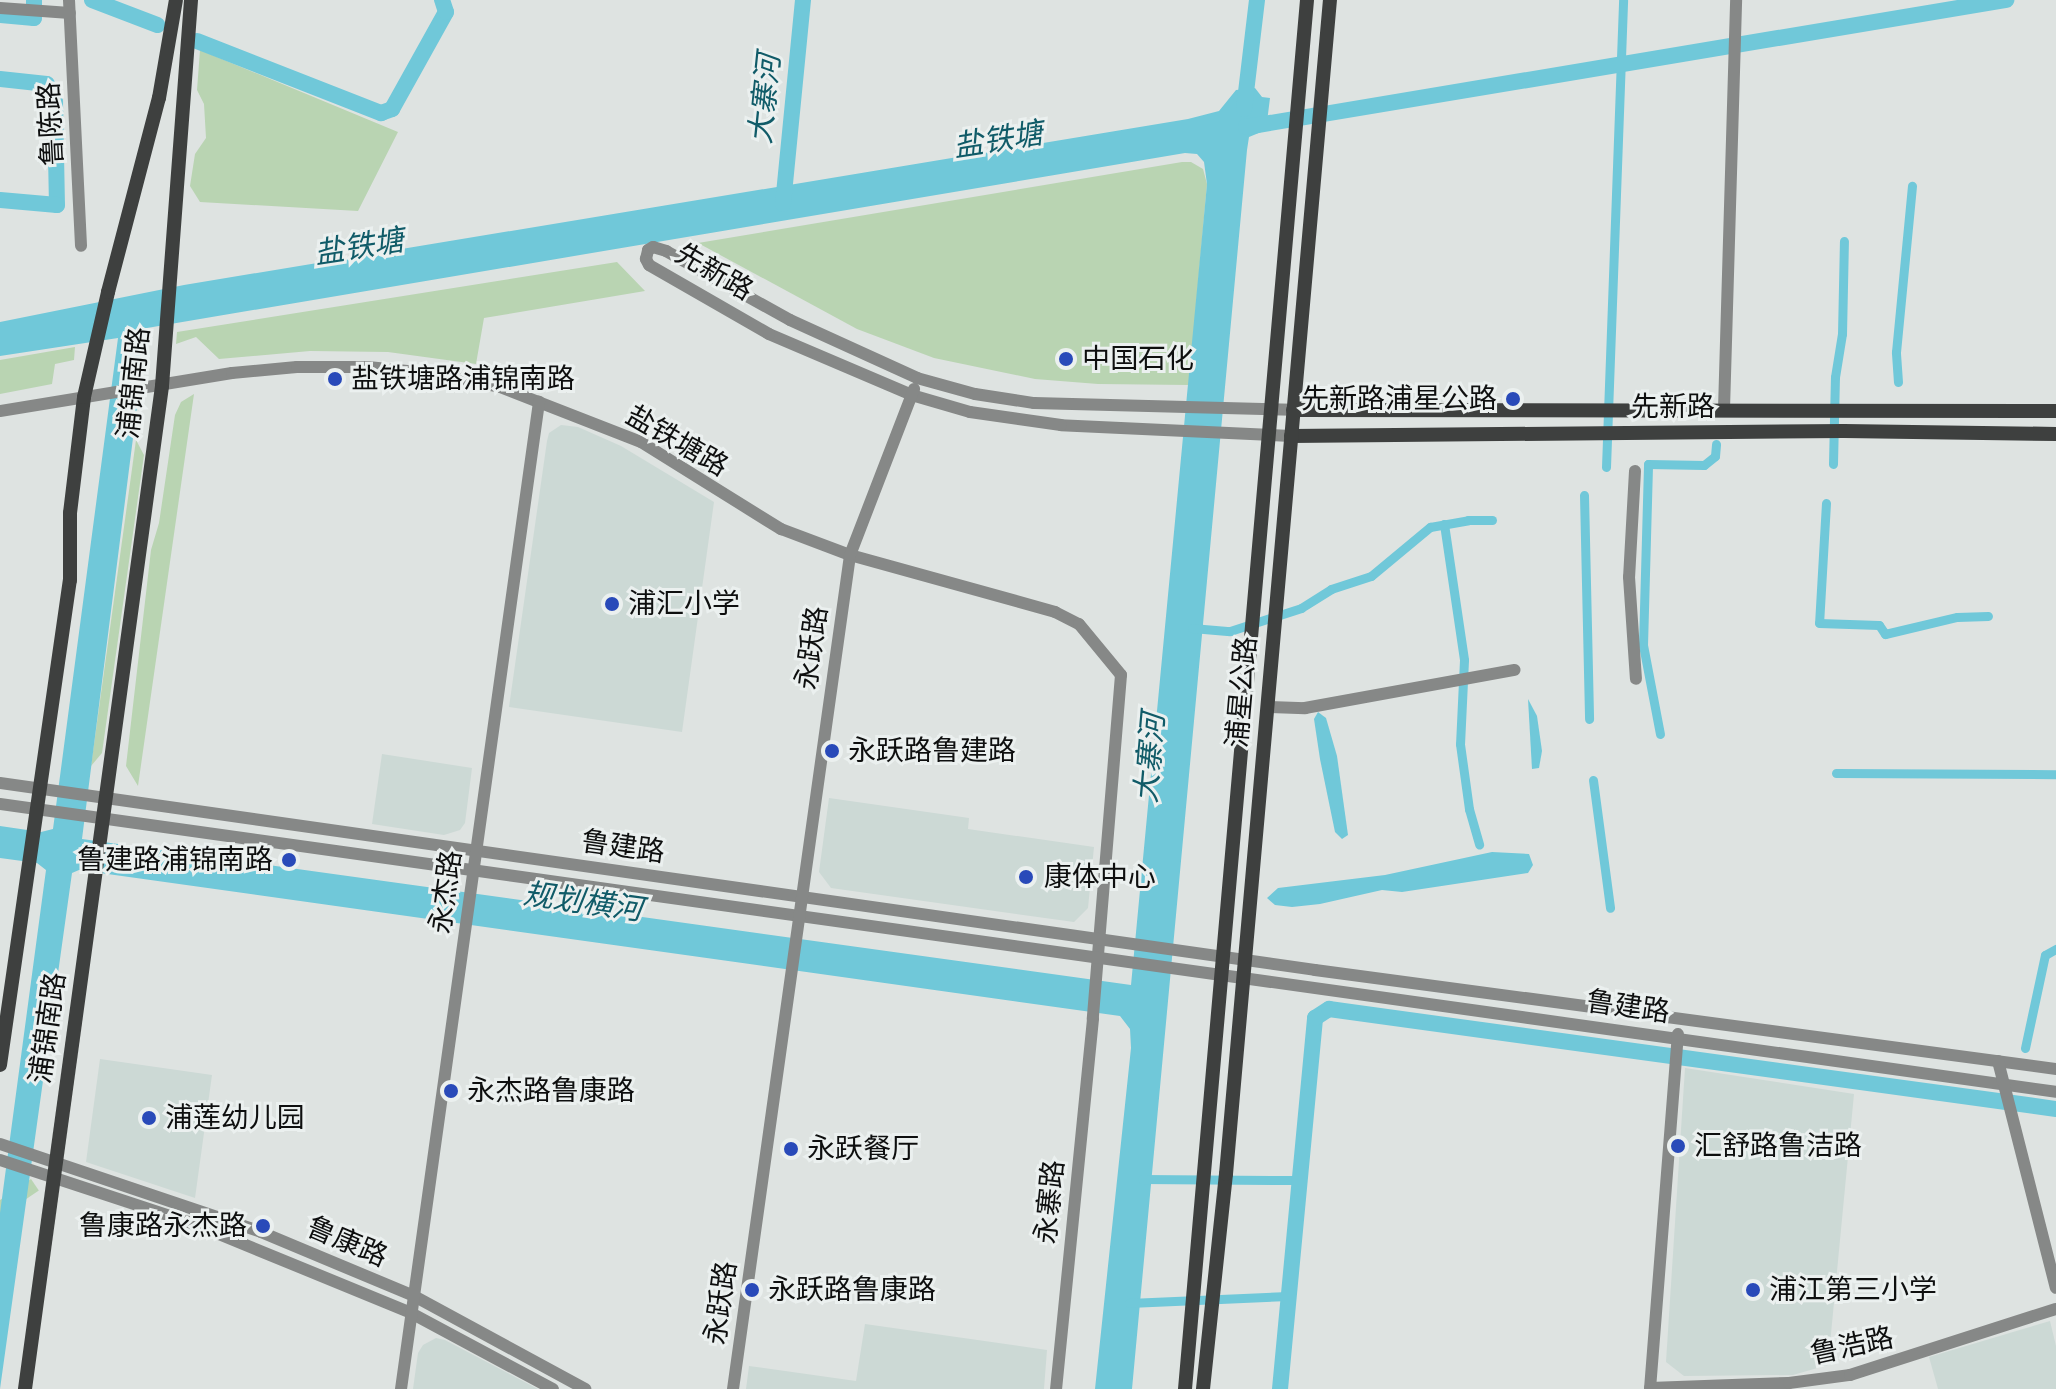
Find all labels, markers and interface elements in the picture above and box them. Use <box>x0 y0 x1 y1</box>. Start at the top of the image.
water label: 大寨河 <box>742 52 788 146</box>
street label: 鲁陈路 <box>32 81 70 167</box>
water label: 盐铁塘 <box>951 115 1045 165</box>
water label: 盐铁塘 <box>312 222 406 272</box>
street label: 先新路 <box>669 236 759 308</box>
street label: 浦锦南路 <box>111 326 157 440</box>
place label: 中国石化 <box>1082 342 1194 376</box>
marker: 中国石化 <box>1057 350 1075 368</box>
place label: 盐铁塘路浦锦南路 <box>351 362 575 396</box>
marker: 盐铁塘路浦锦南路 <box>326 370 344 388</box>
place label: 先新路浦星公路 <box>1301 382 1497 416</box>
marker: 先新路浦星公路 <box>1504 390 1522 408</box>
street label: 先新路 <box>1631 390 1715 424</box>
street label: 盐铁塘路 <box>620 398 734 484</box>
place label: 浦汇小学 <box>628 587 740 621</box>
marker: 浦汇小学 <box>603 595 621 613</box>
street label: 永跃路 <box>790 604 834 692</box>
street label: 浦星公路 <box>1220 635 1264 749</box>
water label: 大寨河 <box>1128 712 1172 804</box>
place label: 永跃路鲁建路 <box>848 734 1016 768</box>
marker: 永跃路鲁建路 <box>823 742 841 760</box>
street label: 鲁建路 <box>579 825 667 869</box>
place label: 鲁建路浦锦南路 <box>77 843 273 877</box>
street label: 永杰路 <box>424 848 468 936</box>
marker: 鲁建路浦锦南路 <box>280 851 298 869</box>
place label: 康体中心 <box>1044 860 1156 894</box>
marker: 康体中心 <box>1015 866 1037 888</box>
water label: 规划横河 <box>521 876 645 928</box>
street label: 浦锦南路 <box>24 970 72 1086</box>
street label: 鲁建路 <box>1584 985 1672 1029</box>
place label: 永杰路鲁康路 <box>467 1074 635 1108</box>
marker: 永杰路鲁康路 <box>442 1082 460 1100</box>
place label: 浦莲幼儿园 <box>165 1101 305 1135</box>
marker: 浦莲幼儿园 <box>140 1109 158 1127</box>
place label: 汇舒路鲁洁路 <box>1694 1129 1862 1163</box>
place label: 永跃餐厅 <box>807 1132 919 1166</box>
marker: 汇舒路鲁洁路 <box>1669 1137 1687 1155</box>
marker: 永跃餐厅 <box>782 1140 800 1158</box>
street label: 永寨路 <box>1029 1158 1071 1246</box>
place label: 鲁康路永杰路 <box>79 1209 247 1243</box>
street label: 鲁康路 <box>302 1210 392 1274</box>
marker: 鲁康路永杰路 <box>254 1217 272 1235</box>
street label: 永跃路 <box>699 1259 743 1347</box>
place label: 永跃路鲁康路 <box>768 1273 936 1307</box>
place label: 浦江第三小学 <box>1769 1273 1937 1307</box>
marker: 永跃路鲁康路 <box>743 1281 761 1299</box>
marker: 浦江第三小学 <box>1744 1281 1762 1299</box>
street label: 鲁浩路 <box>1807 1321 1897 1371</box>

